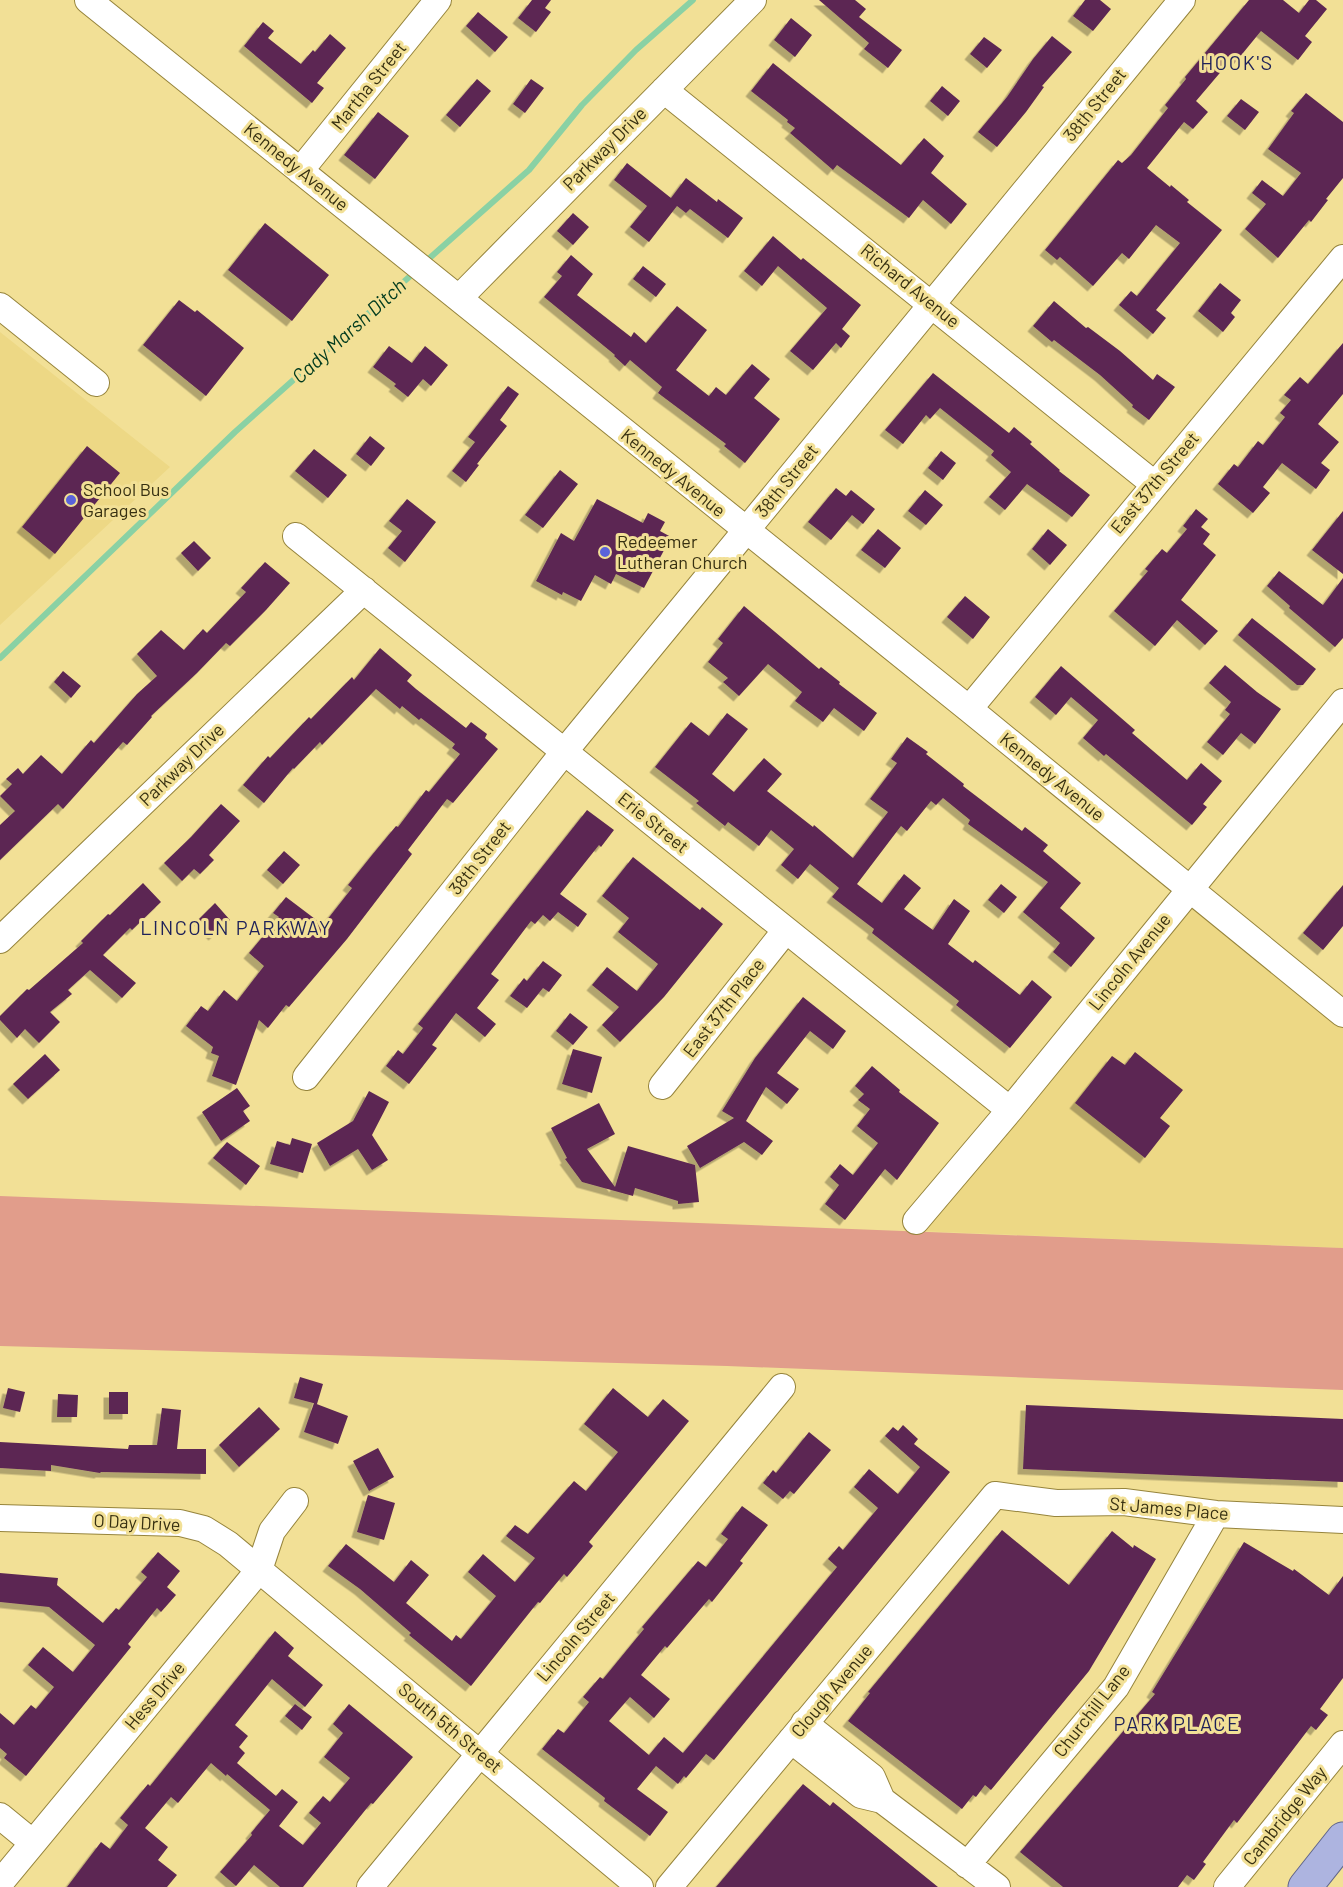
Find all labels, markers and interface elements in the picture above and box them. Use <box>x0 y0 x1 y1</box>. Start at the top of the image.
street label: Martha Street <box>326 37 410 134</box>
district label: HOOK'S <box>1200 50 1274 74</box>
street label: 38th Street <box>1058 63 1130 145</box>
street label: Parkway Drive <box>558 102 651 195</box>
street label: Kennedy Avenue <box>240 117 353 215</box>
street label: Richard Avenue <box>857 239 965 332</box>
water label: Cady Marsh Ditch <box>286 273 410 388</box>
street label: Kennedy Avenue <box>617 423 730 521</box>
street label: East 37th Street <box>1105 427 1203 538</box>
street label: 38th Street <box>750 439 822 521</box>
place label: School Bus Garages <box>83 478 169 521</box>
marker: School Bus Garages <box>64 493 78 507</box>
place label: Redeemer Lutheran Church <box>617 530 747 573</box>
marker: Redeemer Lutheran Church <box>598 545 612 559</box>
street label: Parkway Drive <box>134 718 228 810</box>
street label: Kennedy Avenue <box>996 727 1109 825</box>
street label: Erie Street <box>614 787 693 857</box>
street label: 38th Street <box>444 816 515 899</box>
street label: Lincoln Avenue <box>1083 909 1175 1014</box>
district label: LINCOLN PARKWAY <box>140 915 332 939</box>
street label: East 37th Place <box>678 954 769 1061</box>
street label: St James Place <box>1109 1492 1230 1524</box>
street label: O Day Drive <box>93 1509 181 1535</box>
street label: Lincoln Street <box>531 1587 619 1686</box>
street label: Clough Avenue <box>786 1639 877 1741</box>
street label: Hess Drive <box>119 1657 189 1734</box>
street label: Churchill Lane <box>1048 1660 1134 1761</box>
street label: South 5th Street <box>395 1678 507 1777</box>
district label: PARK PLACE <box>1113 1711 1241 1735</box>
street label: Cambridge Way <box>1238 1761 1331 1869</box>

